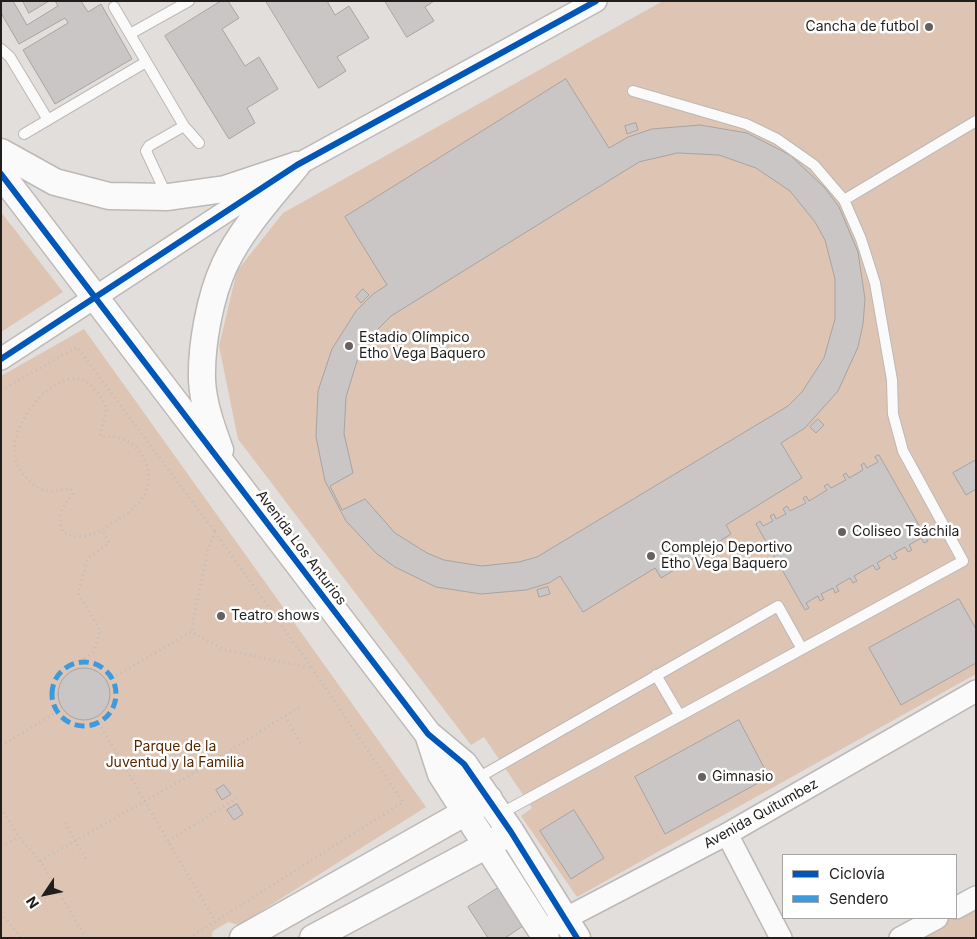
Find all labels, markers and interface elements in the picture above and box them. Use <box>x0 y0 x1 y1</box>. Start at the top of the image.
place label: Cancha de futbol <box>805 19 919 35</box>
marker: Cancha de futbol <box>923 21 935 33</box>
place label: Estadio Olímpico Etho Vega Baquero <box>359 330 486 362</box>
marker: Estadio Olímpico Etho Vega Baquero <box>343 340 355 352</box>
street label: Avenida Los Anturios <box>252 487 350 609</box>
place label: Coliseo Tsáchila <box>852 524 959 540</box>
marker: Coliseo Tsáchila <box>836 526 848 538</box>
place label: Complejo Deportivo Etho Vega Baquero <box>661 540 792 572</box>
marker: Complejo Deportivo Etho Vega Baquero <box>645 550 657 562</box>
place label: Teatro shows <box>231 608 320 624</box>
marker: Teatro shows <box>215 610 227 622</box>
park label: Parque de la Juventud y la Familia <box>106 739 244 772</box>
place label: Gimnasio <box>712 769 773 785</box>
marker: Gimnasio <box>696 771 708 783</box>
street label: Avenida Quitumbez <box>701 776 821 852</box>
legend <box>782 854 957 919</box>
text: Ciclovía <box>829 864 885 883</box>
north arrow <box>20 869 70 919</box>
text: Sendero <box>829 889 889 908</box>
text: N <box>22 893 42 912</box>

